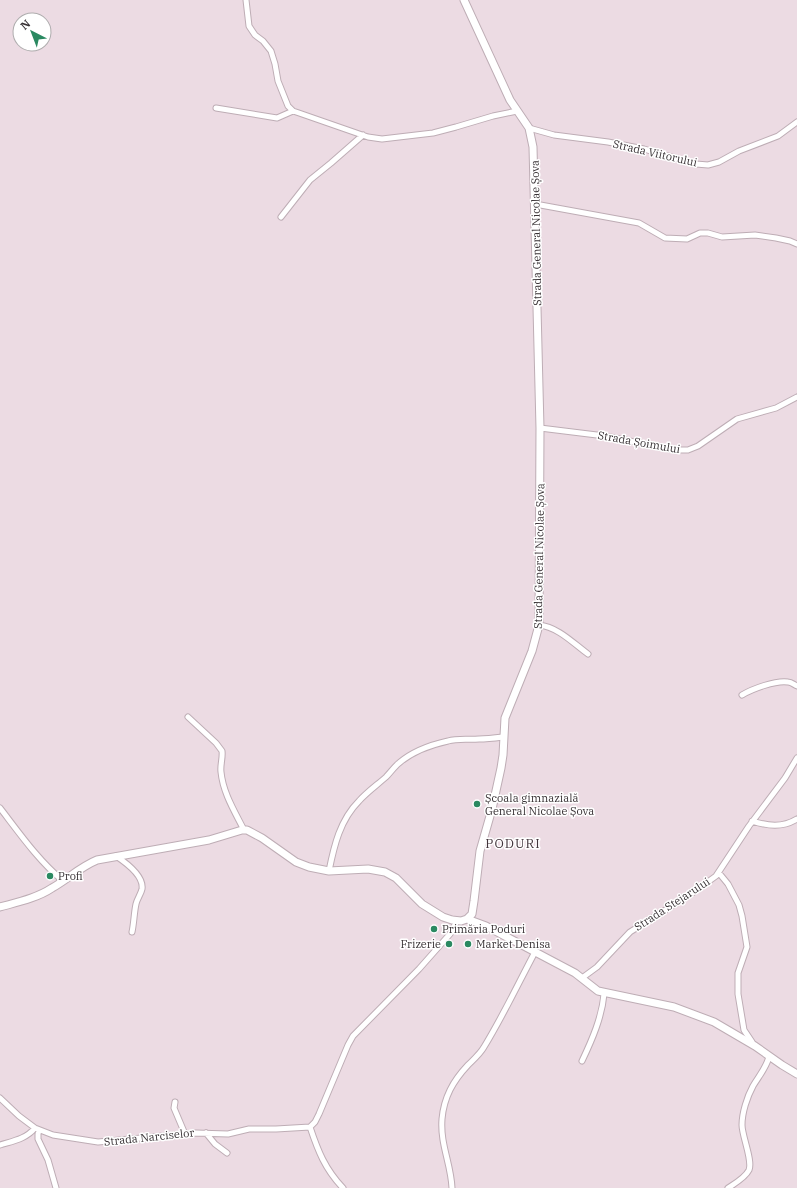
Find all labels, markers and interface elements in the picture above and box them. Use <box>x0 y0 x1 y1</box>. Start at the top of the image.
north arrow <box>12 12 52 52</box>
text: N <box>17 16 33 33</box>
street label: Strada Viitorului <box>611 136 699 170</box>
street label: Strada General Nicolae Șova <box>528 160 544 306</box>
street label: Strada Șoimului <box>597 428 682 456</box>
street label: Strada General Nicolae Șova <box>531 483 547 629</box>
place label: Școala gimnazială General Nicolae Șova <box>485 791 594 818</box>
marker: Școala gimnazială General Nicolae Șova <box>472 799 482 809</box>
district label: PODURI <box>485 835 541 852</box>
place label: Profi <box>58 869 83 883</box>
marker: Profi <box>45 871 55 881</box>
street label: Strada Stejarului <box>631 874 713 934</box>
place label: Primăria Poduri <box>442 922 526 936</box>
marker: Primăria Poduri <box>429 924 439 934</box>
place label: Frizerie <box>400 937 441 951</box>
place label: Market Denisa <box>476 937 551 951</box>
marker: Frizerie <box>444 939 454 949</box>
marker: Market Denisa <box>463 939 473 949</box>
street label: Strada Narciselor <box>103 1125 195 1149</box>

